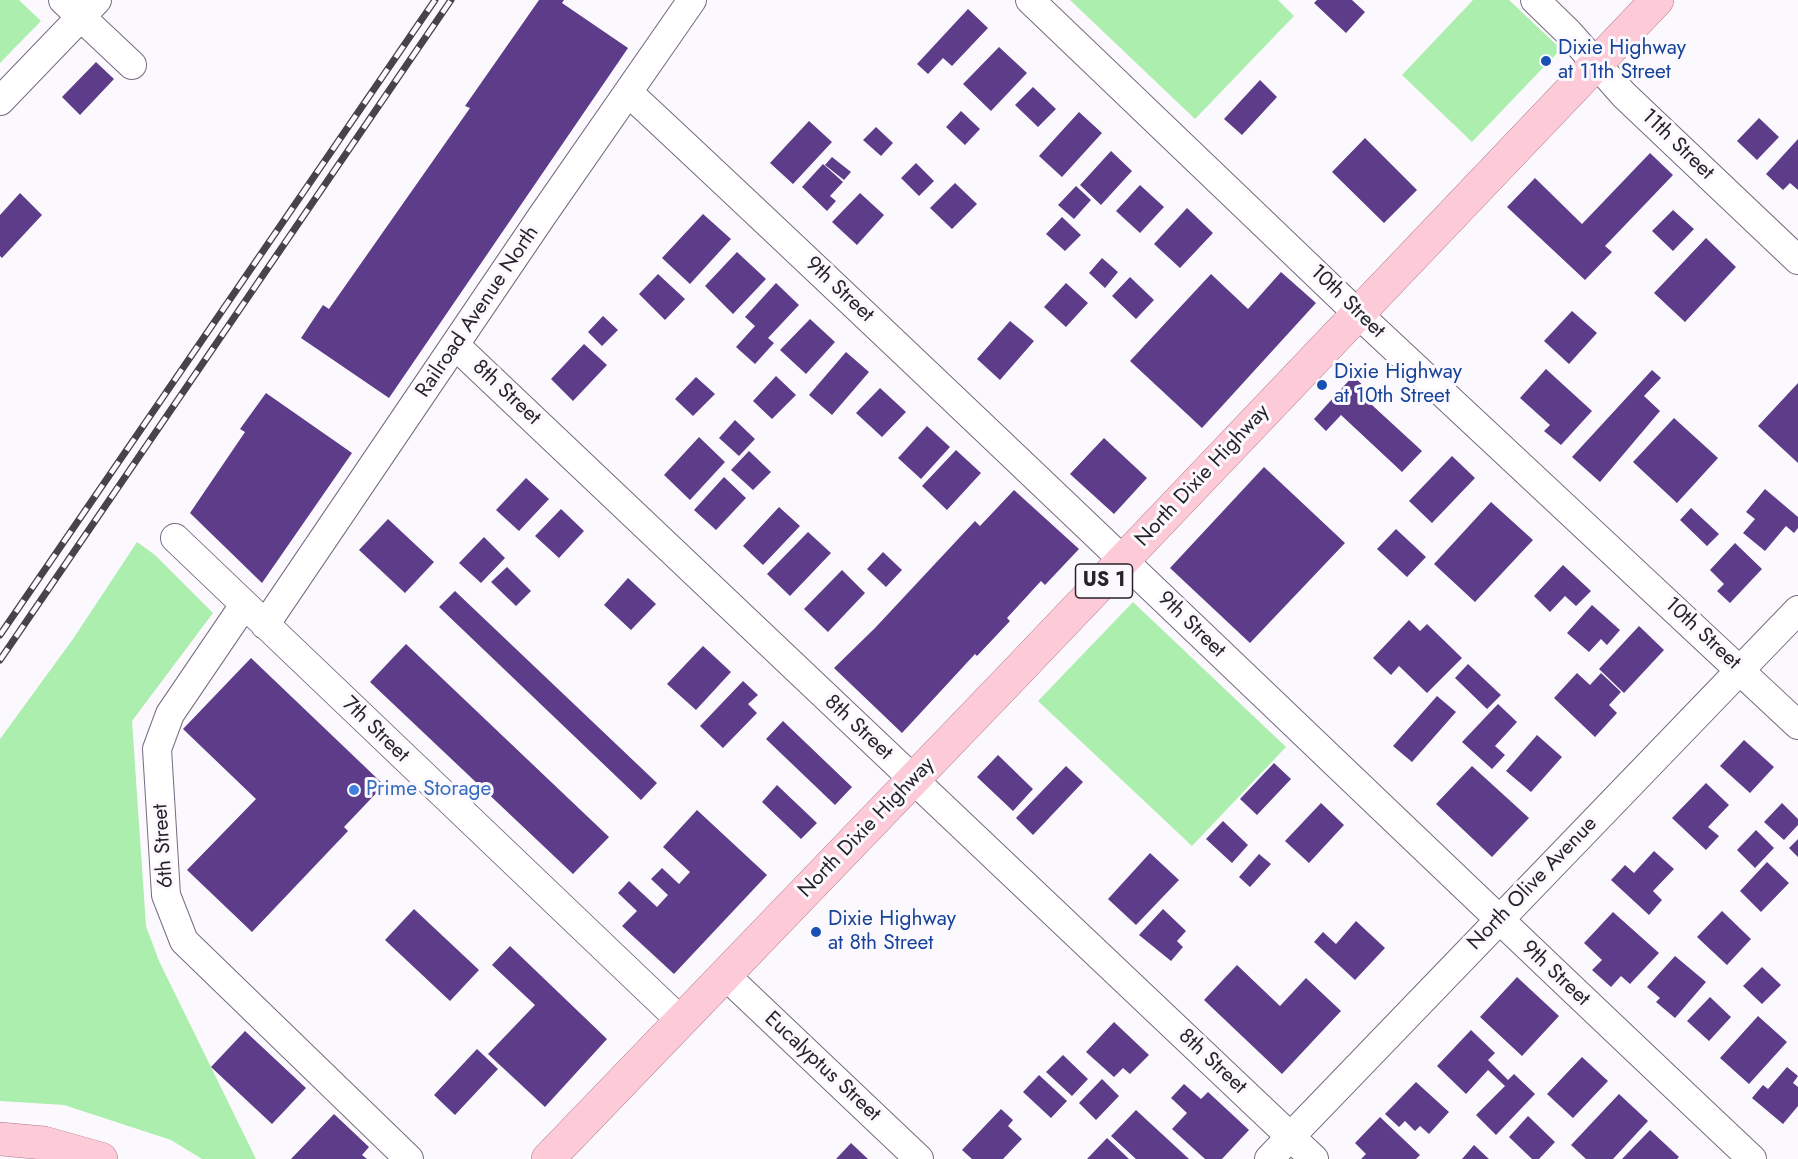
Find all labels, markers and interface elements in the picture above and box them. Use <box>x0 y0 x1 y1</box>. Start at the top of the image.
place label: Dixie Highway at 11th Street <box>1558 36 1686 86</box>
marker: Dixie Highway at 11th Street <box>1539 54 1553 68</box>
street label: 11th Street <box>1635 104 1719 186</box>
street label: Railroad Avenue North <box>411 221 545 403</box>
street label: 9th Street <box>799 252 879 328</box>
street label: 10th Street <box>1304 260 1390 344</box>
street label: 8th Street <box>467 355 545 431</box>
place label: Dixie Highway at 10th Street <box>1334 360 1462 410</box>
marker: Dixie Highway at 10th Street <box>1315 378 1329 392</box>
street label: North Dixie Highway <box>1131 400 1275 552</box>
road number: US 1 <box>1076 564 1132 598</box>
street label: 9th Street <box>1152 587 1230 663</box>
street label: 10th Street <box>1659 593 1745 675</box>
street label: 8th Street <box>819 690 897 766</box>
street label: 7th Street <box>336 692 414 768</box>
street label: North Dixie Highway <box>794 753 940 903</box>
place label: Prime Storage <box>366 777 491 803</box>
marker: Prime Storage <box>347 783 361 797</box>
street label: 6th Street <box>148 803 180 889</box>
street label: North Olive Avenue <box>1463 812 1603 956</box>
place label: Dixie Highway at 8th Street <box>828 907 956 957</box>
marker: Dixie Highway at 8th Street <box>809 925 823 939</box>
street label: 9th Street <box>1515 936 1595 1012</box>
street label: Eucalyptus Street <box>759 1007 885 1127</box>
street label: 8th Street <box>1173 1024 1251 1100</box>

